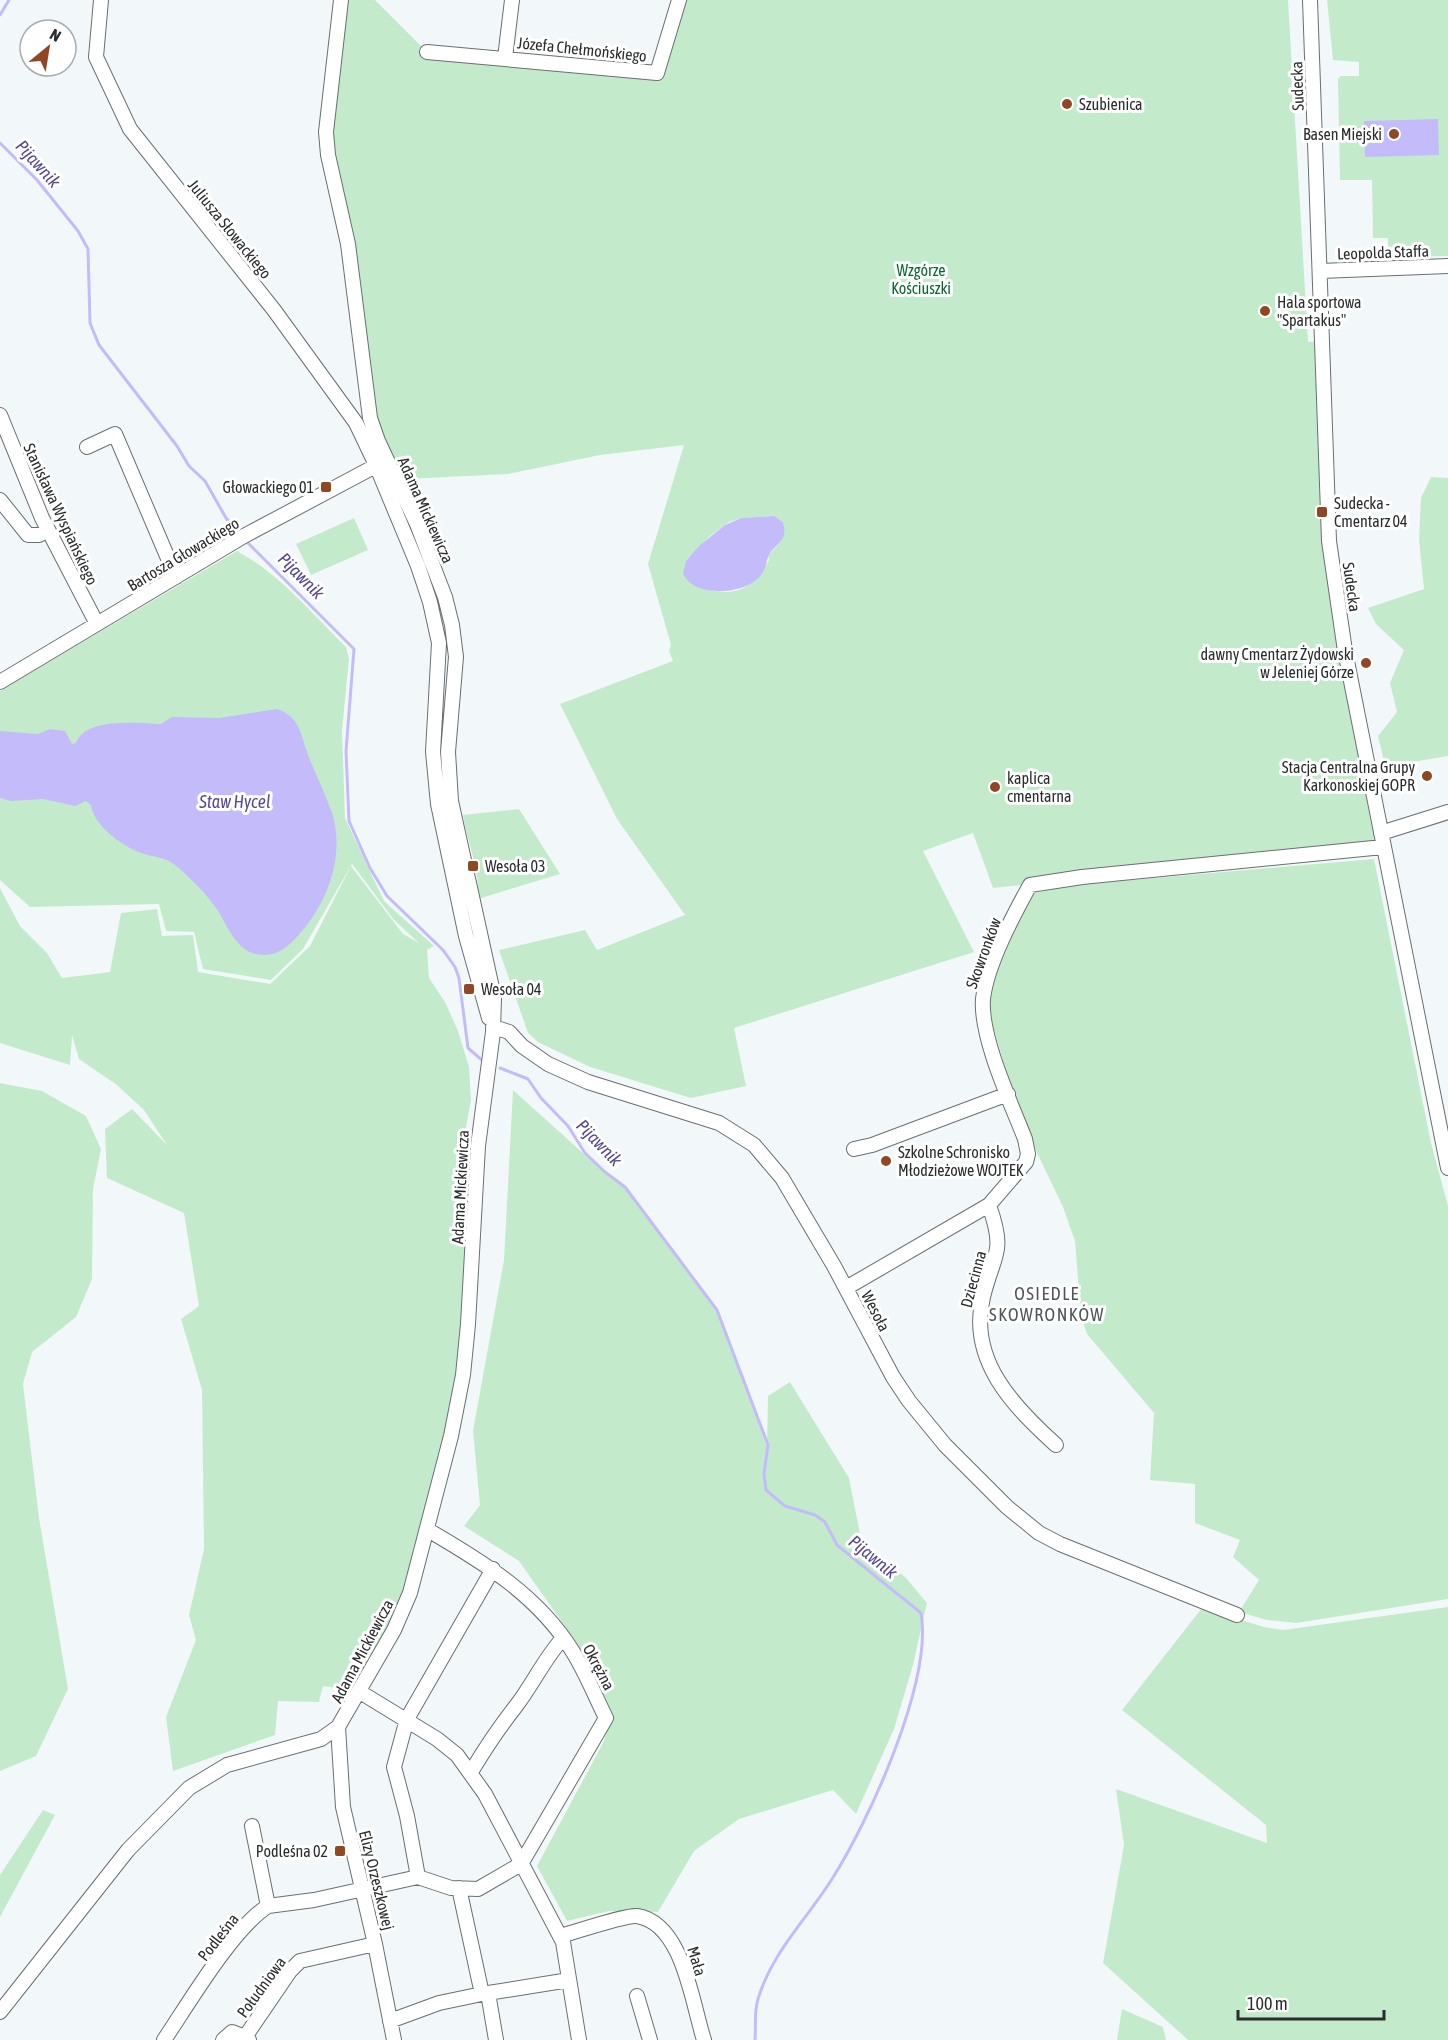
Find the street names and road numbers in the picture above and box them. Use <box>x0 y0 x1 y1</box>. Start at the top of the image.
street label: Józefa Chełmońskiego <box>516 33 648 66</box>
street label: Sudecka <box>1287 61 1307 111</box>
street label: Juliusza Słowackiego <box>184 176 275 283</box>
street label: Leopolda Staffa <box>1337 241 1429 264</box>
street label: Stanisława Wyspiańskiego <box>19 440 102 588</box>
street label: Adama Mickiewicza <box>395 454 457 566</box>
street label: Bartosza Głowackiego <box>124 514 243 595</box>
street label: Sudecka <box>1340 561 1364 613</box>
street label: Skowronków <box>962 915 1004 991</box>
street label: Adama Mickiewicza <box>448 1130 472 1244</box>
street label: Dziecinna <box>957 1249 989 1309</box>
street label: Wesoła <box>858 1288 894 1334</box>
street label: Adama Mickiewicza <box>327 1596 397 1706</box>
street label: Okrężna <box>579 1641 619 1693</box>
street label: Elizy Orzeszkowej <box>355 1828 398 1932</box>
street label: Podleśna <box>194 1910 242 1964</box>
street label: Mała <box>684 1944 710 1978</box>
street label: Południowa <box>233 1953 289 2021</box>

